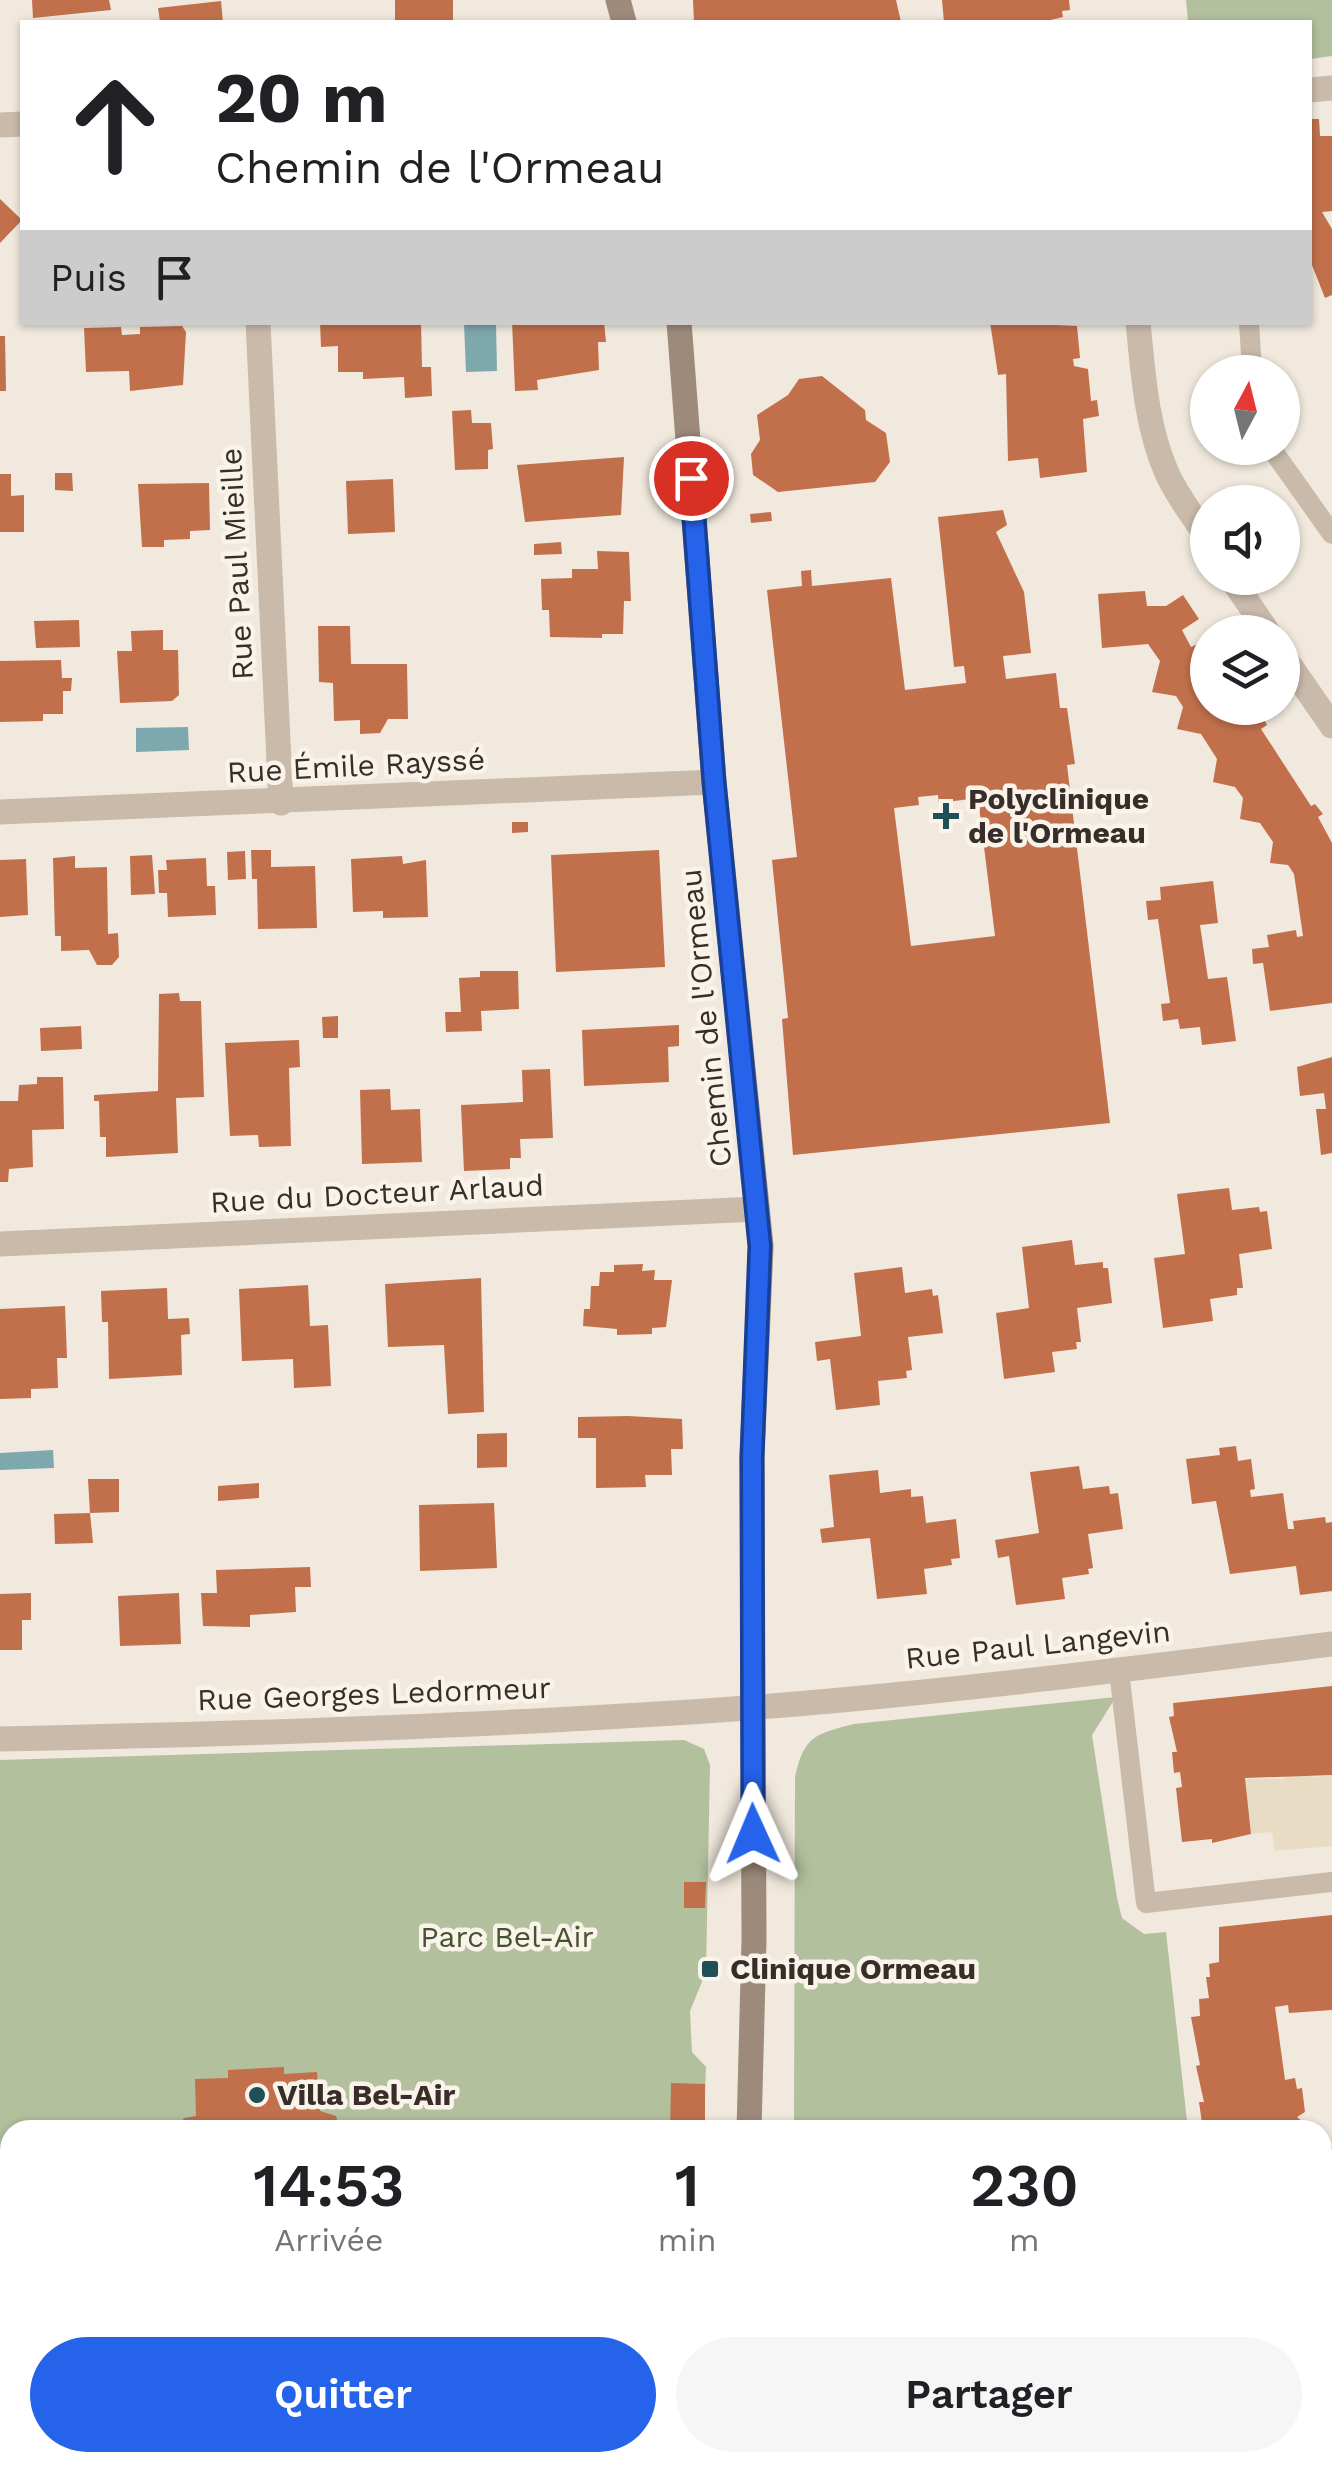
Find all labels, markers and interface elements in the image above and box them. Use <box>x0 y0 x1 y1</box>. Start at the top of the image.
text: 20 m <box>215 57 388 139</box>
icon: ahead <box>50 60 180 190</box>
text: Chemin de l'Ormeau <box>215 141 664 194</box>
icon: arrive <box>147 250 202 305</box>
text: Puis <box>50 256 127 300</box>
north arrow <box>1190 355 1300 465</box>
map controls <box>1190 355 1300 725</box>
pin <box>649 436 734 521</box>
street label: Rue Paul Mieille <box>213 447 260 681</box>
icon: arrive <box>664 451 719 506</box>
button: sound <box>1190 485 1300 595</box>
button: layers <box>1190 615 1300 725</box>
street label: Rue Émile Rayssé <box>226 741 486 790</box>
place label: Polyclinique de l'Ormeau <box>968 781 1149 850</box>
marker: Polyclinique de l'Ormeau <box>933 803 959 829</box>
street label: Chemin de l'Ormeau <box>672 867 739 1169</box>
street label: Rue du Docteur Arlaud <box>209 1167 545 1220</box>
street label: Rue Paul Langevin <box>904 1613 1172 1676</box>
street label: Rue Georges Ledormeur <box>196 1670 551 1717</box>
position arrow <box>701 1782 805 1886</box>
park label: Parc Bel-Air <box>420 1919 594 1954</box>
place label: Clinique Ormeau <box>730 1951 976 1986</box>
marker: Clinique Ormeau <box>699 1958 721 1980</box>
place label: Villa Bel-Air <box>277 2077 455 2112</box>
marker: Villa Bel-Air <box>246 2084 268 2106</box>
text: 14:53 <box>253 2150 404 2221</box>
text: 1 <box>675 2150 700 2221</box>
text: 230 <box>970 2150 1079 2221</box>
text: Arrivée <box>274 2221 384 2259</box>
text: min <box>658 2221 717 2259</box>
text: m <box>1009 2221 1040 2259</box>
button: Quitter <box>30 2337 656 2452</box>
button: Partager <box>676 2337 1302 2452</box>

